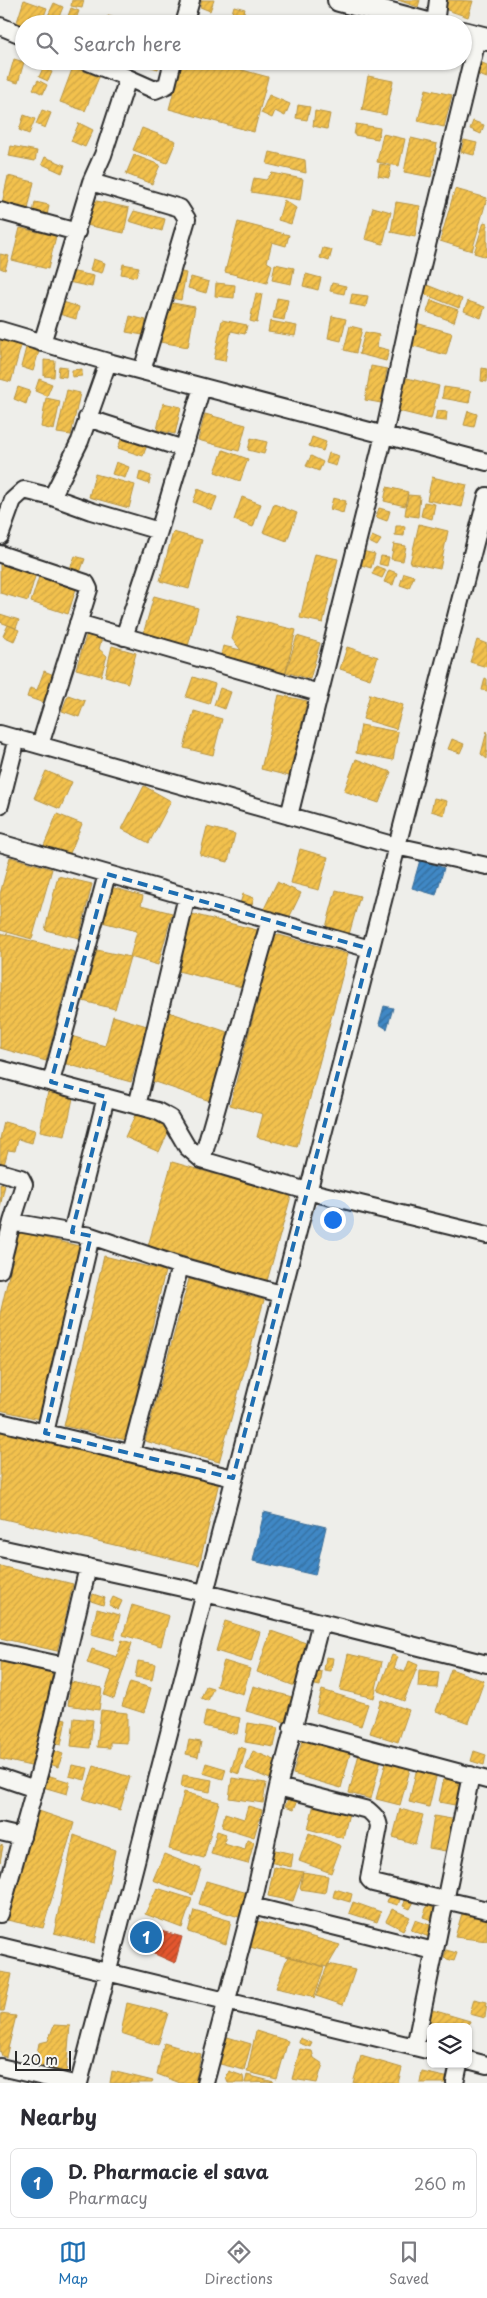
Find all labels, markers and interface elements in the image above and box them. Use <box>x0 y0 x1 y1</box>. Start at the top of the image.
search box <box>15 15 472 70</box>
icon: search <box>33 29 61 57</box>
text: Search here <box>73 29 182 57</box>
your location <box>320 1207 346 1233</box>
pin: 1 <box>130 1918 162 1956</box>
map controls <box>427 2023 472 2068</box>
button: layers <box>427 2023 472 2068</box>
scale bar <box>15 2048 71 2071</box>
text: 20 m <box>22 2049 58 2070</box>
text: Nearby <box>20 2100 97 2132</box>
text: D. Pharmacie el sava <box>68 2157 269 2185</box>
text: 1 <box>33 2171 41 2195</box>
text: 260 m <box>414 2171 466 2195</box>
text: Pharmacy <box>68 2185 148 2209</box>
tab: Map <box>58 2238 88 2289</box>
tab: Directions <box>205 2238 273 2289</box>
tab: Saved <box>389 2238 429 2289</box>

